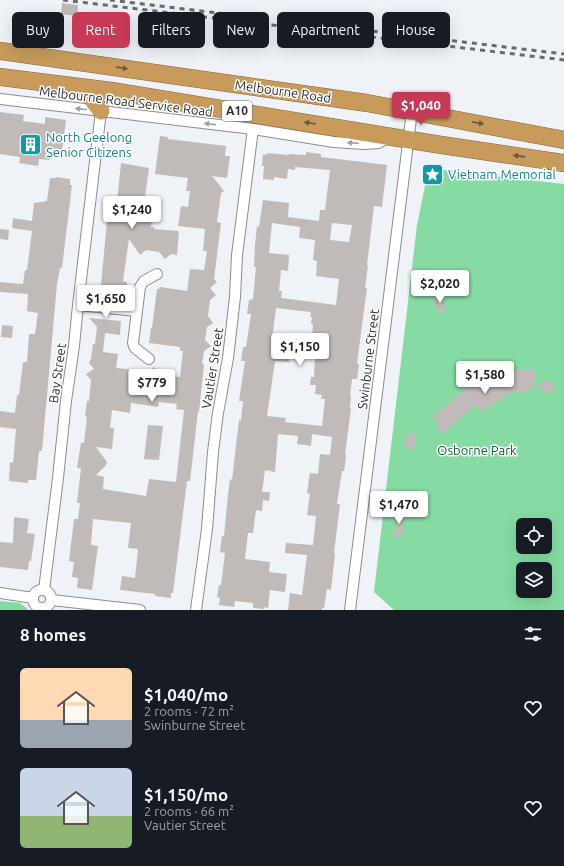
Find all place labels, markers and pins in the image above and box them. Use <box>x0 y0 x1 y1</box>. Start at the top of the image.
pin: $1,040 <box>388 92 454 126</box>
place label: North Geelong Senior Citizens <box>46 130 132 159</box>
building icon: North Geelong Senior Citizens <box>17 131 43 157</box>
place icon: Vietnam Memorial <box>419 161 445 187</box>
place label: Vietnam Memorial <box>448 167 556 181</box>
pin: $1,240 <box>99 196 165 230</box>
pin: $2,020 <box>407 270 473 304</box>
pin: $1,650 <box>73 285 139 319</box>
pin: $1,150 <box>267 333 333 367</box>
pin: $1,580 <box>452 361 518 395</box>
pin: $779 <box>128 369 176 403</box>
pin: $1,470 <box>366 491 432 525</box>

